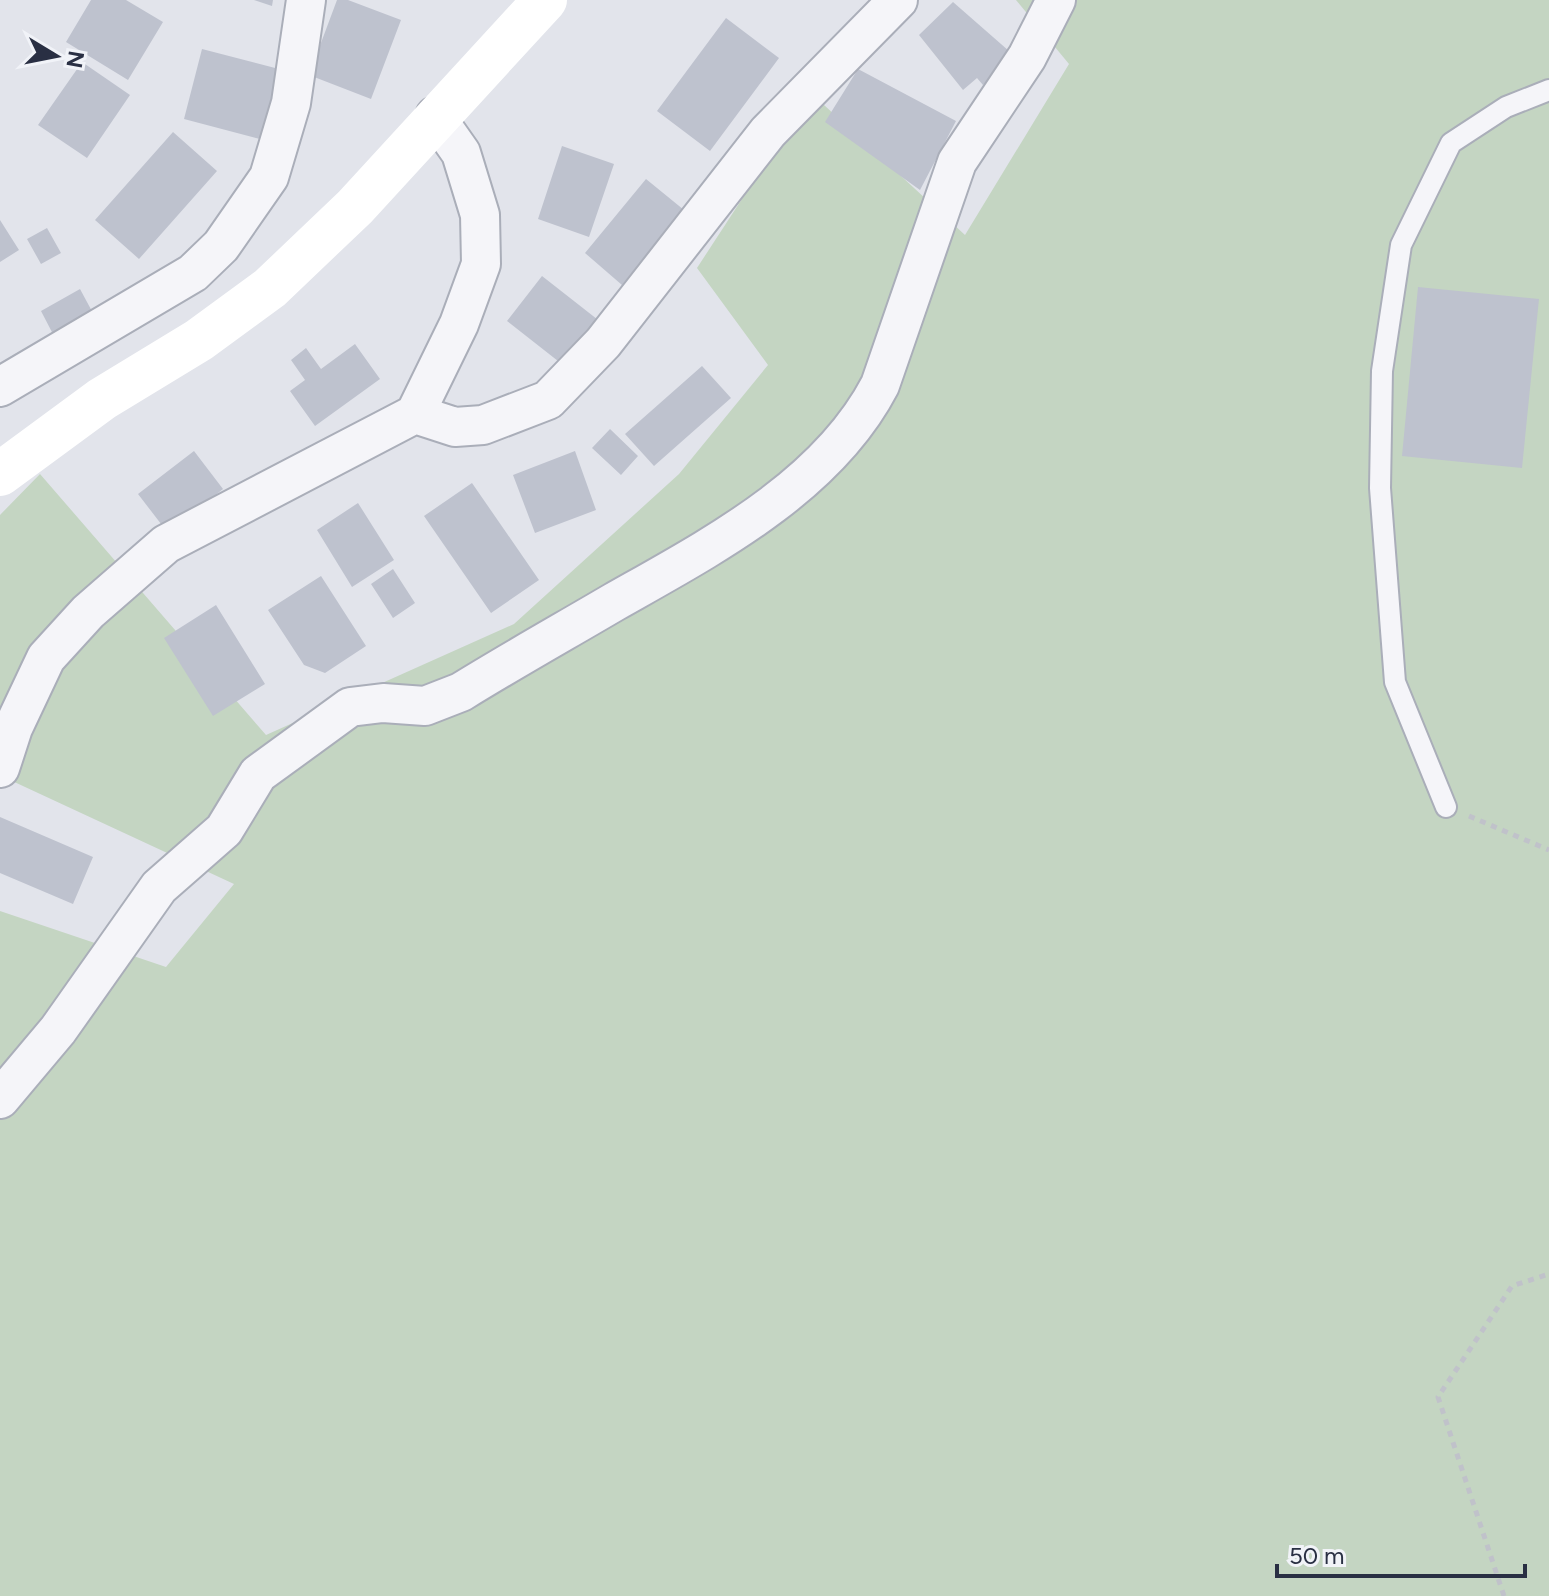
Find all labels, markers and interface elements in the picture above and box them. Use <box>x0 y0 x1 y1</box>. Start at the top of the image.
north arrow <box>16 16 96 96</box>
text: N <box>60 49 90 70</box>
scale bar <box>1277 1528 1525 1578</box>
text: 50 m <box>1289 1541 1345 1570</box>

